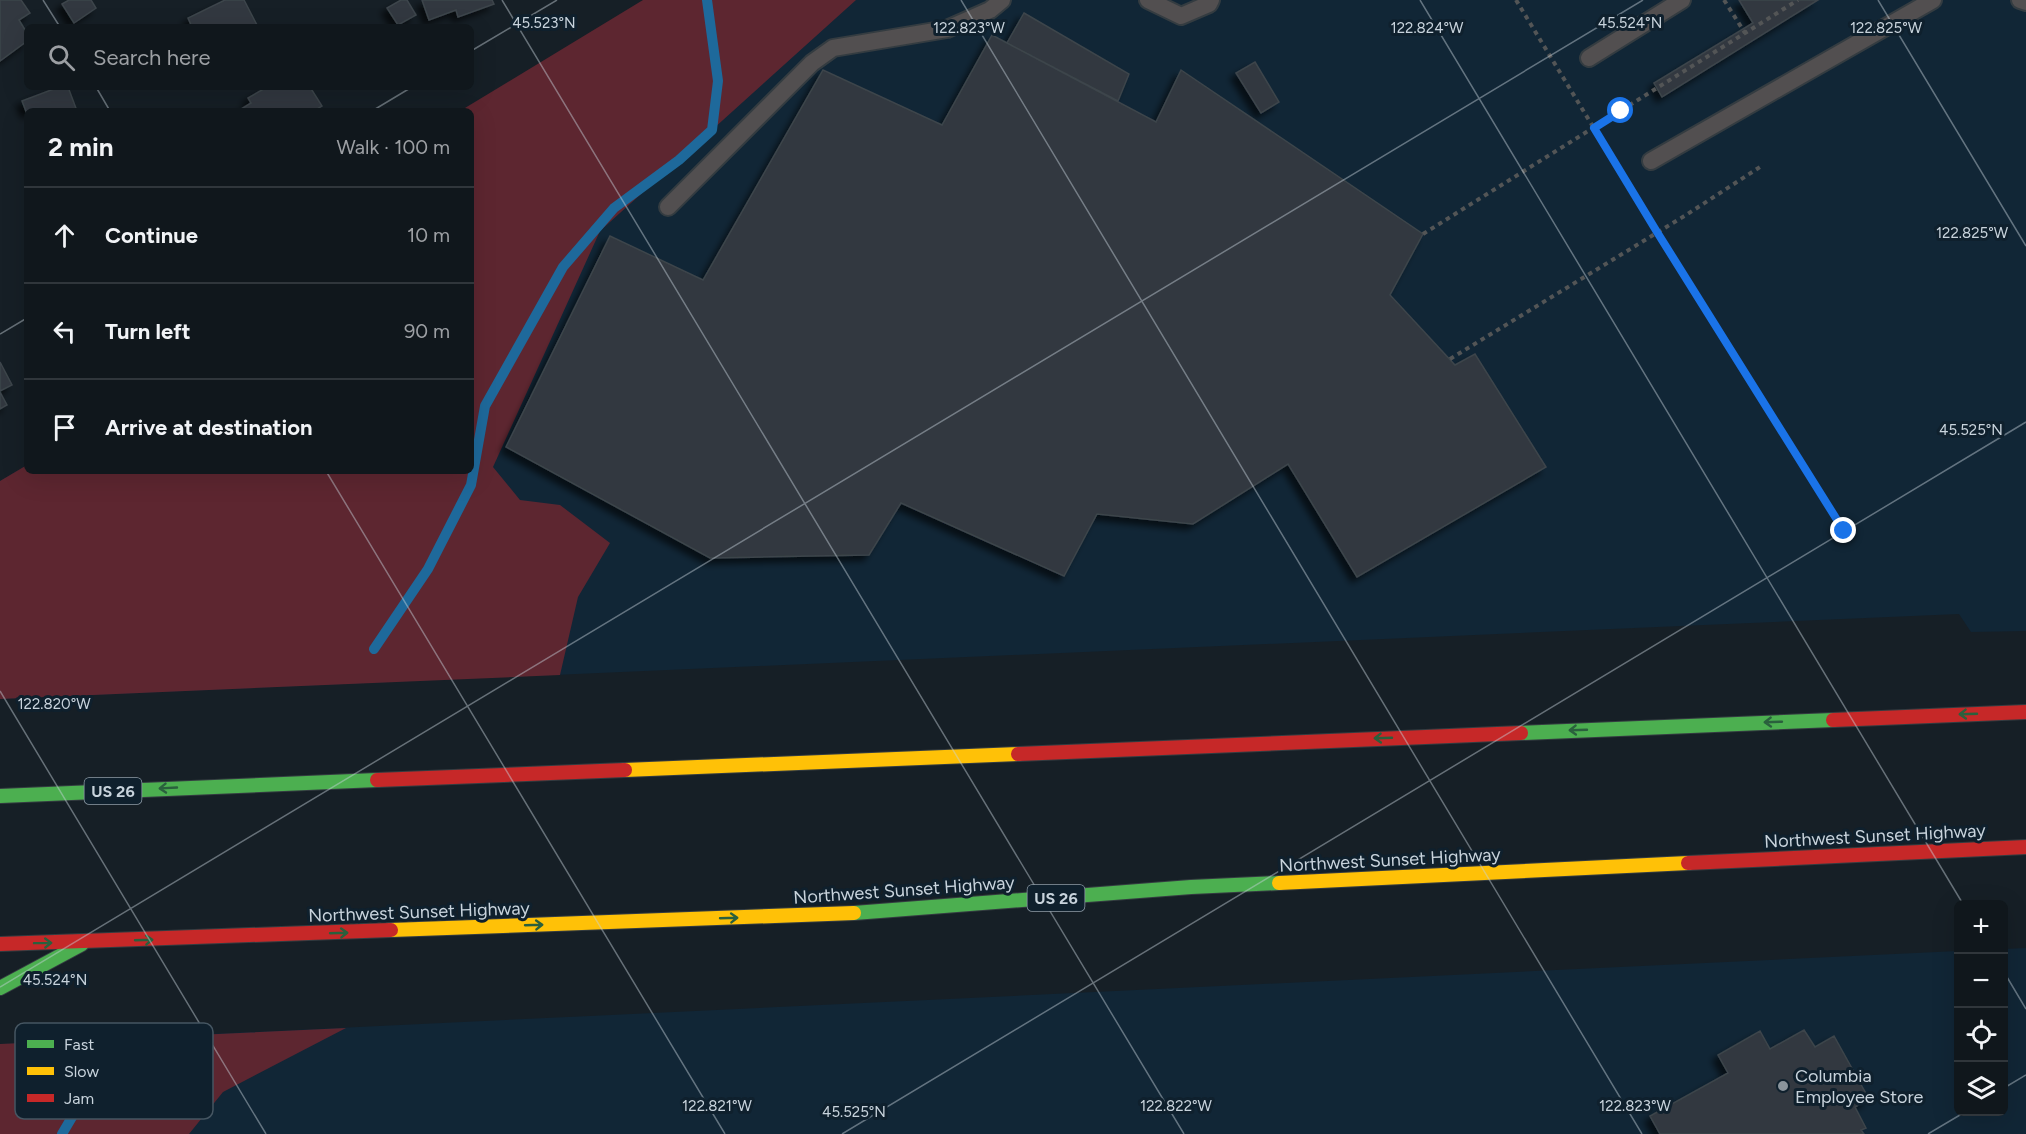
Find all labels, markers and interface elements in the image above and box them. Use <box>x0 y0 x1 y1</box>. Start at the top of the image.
text: 45.523°N <box>512 14 576 32</box>
text: 45.524°N <box>1598 14 1662 32</box>
text: 122.823°W <box>933 19 1005 37</box>
text: 122.824°W <box>1391 19 1464 37</box>
text: 122.825°W <box>1850 19 1923 37</box>
search box <box>24 24 474 90</box>
icon: search <box>45 41 78 74</box>
text: Search here <box>93 44 211 71</box>
route start <box>1607 97 1633 123</box>
text: 2 min <box>48 131 114 163</box>
text: Walk · 100 m <box>336 135 450 159</box>
icon: ahead <box>48 219 81 252</box>
text: Continue <box>105 222 198 249</box>
text: 10 m <box>407 223 450 247</box>
text: 122.825°W <box>1936 224 2009 242</box>
icon: left <box>48 315 81 348</box>
text: Turn left <box>105 318 191 345</box>
text: 90 m <box>404 319 450 343</box>
icon: arrive <box>48 411 81 444</box>
text: Arrive at destination <box>105 414 313 441</box>
text: 45.525°N <box>1939 421 2003 439</box>
route end <box>1830 517 1856 543</box>
text: 122.820°W <box>17 695 91 713</box>
one-way arrow <box>1958 709 1978 720</box>
one-way arrow <box>1763 717 1783 728</box>
one-way arrow <box>1568 725 1588 736</box>
one-way arrow <box>1374 733 1394 744</box>
road number: US 26 <box>84 778 142 804</box>
one-way arrow <box>159 783 179 794</box>
street label: Northwest Sunset Highway <box>1764 819 1987 853</box>
street label: Northwest Sunset Highway <box>1279 843 1502 877</box>
street label: Northwest Sunset Highway <box>793 871 1016 909</box>
road number: US 26 <box>1028 885 1084 911</box>
street label: Northwest Sunset Highway <box>308 897 531 927</box>
map controls <box>1954 900 2008 1116</box>
button: + <box>1954 900 2008 954</box>
one-way arrow <box>719 913 739 924</box>
one-way arrow <box>524 920 544 931</box>
one-way arrow <box>329 927 349 938</box>
one-way arrow <box>134 934 154 945</box>
one-way arrow <box>32 937 52 949</box>
button: − <box>1954 954 2008 1008</box>
text: 45.524°N <box>23 971 87 989</box>
button: locate <box>1954 1008 2008 1062</box>
legend <box>15 1023 213 1119</box>
text: Fast <box>64 1035 94 1054</box>
text: Slow <box>64 1062 99 1081</box>
button: layers <box>1954 1062 2008 1116</box>
place label: Columbia Employee Store <box>1795 1065 1923 1108</box>
marker: Columbia Employee Store <box>1776 1079 1790 1093</box>
text: Jam <box>64 1089 94 1108</box>
text: 122.821°W <box>682 1097 753 1115</box>
text: 122.822°W <box>1140 1097 1213 1115</box>
text: 122.823°W <box>1599 1097 1671 1115</box>
text: 45.525°N <box>822 1103 886 1121</box>

